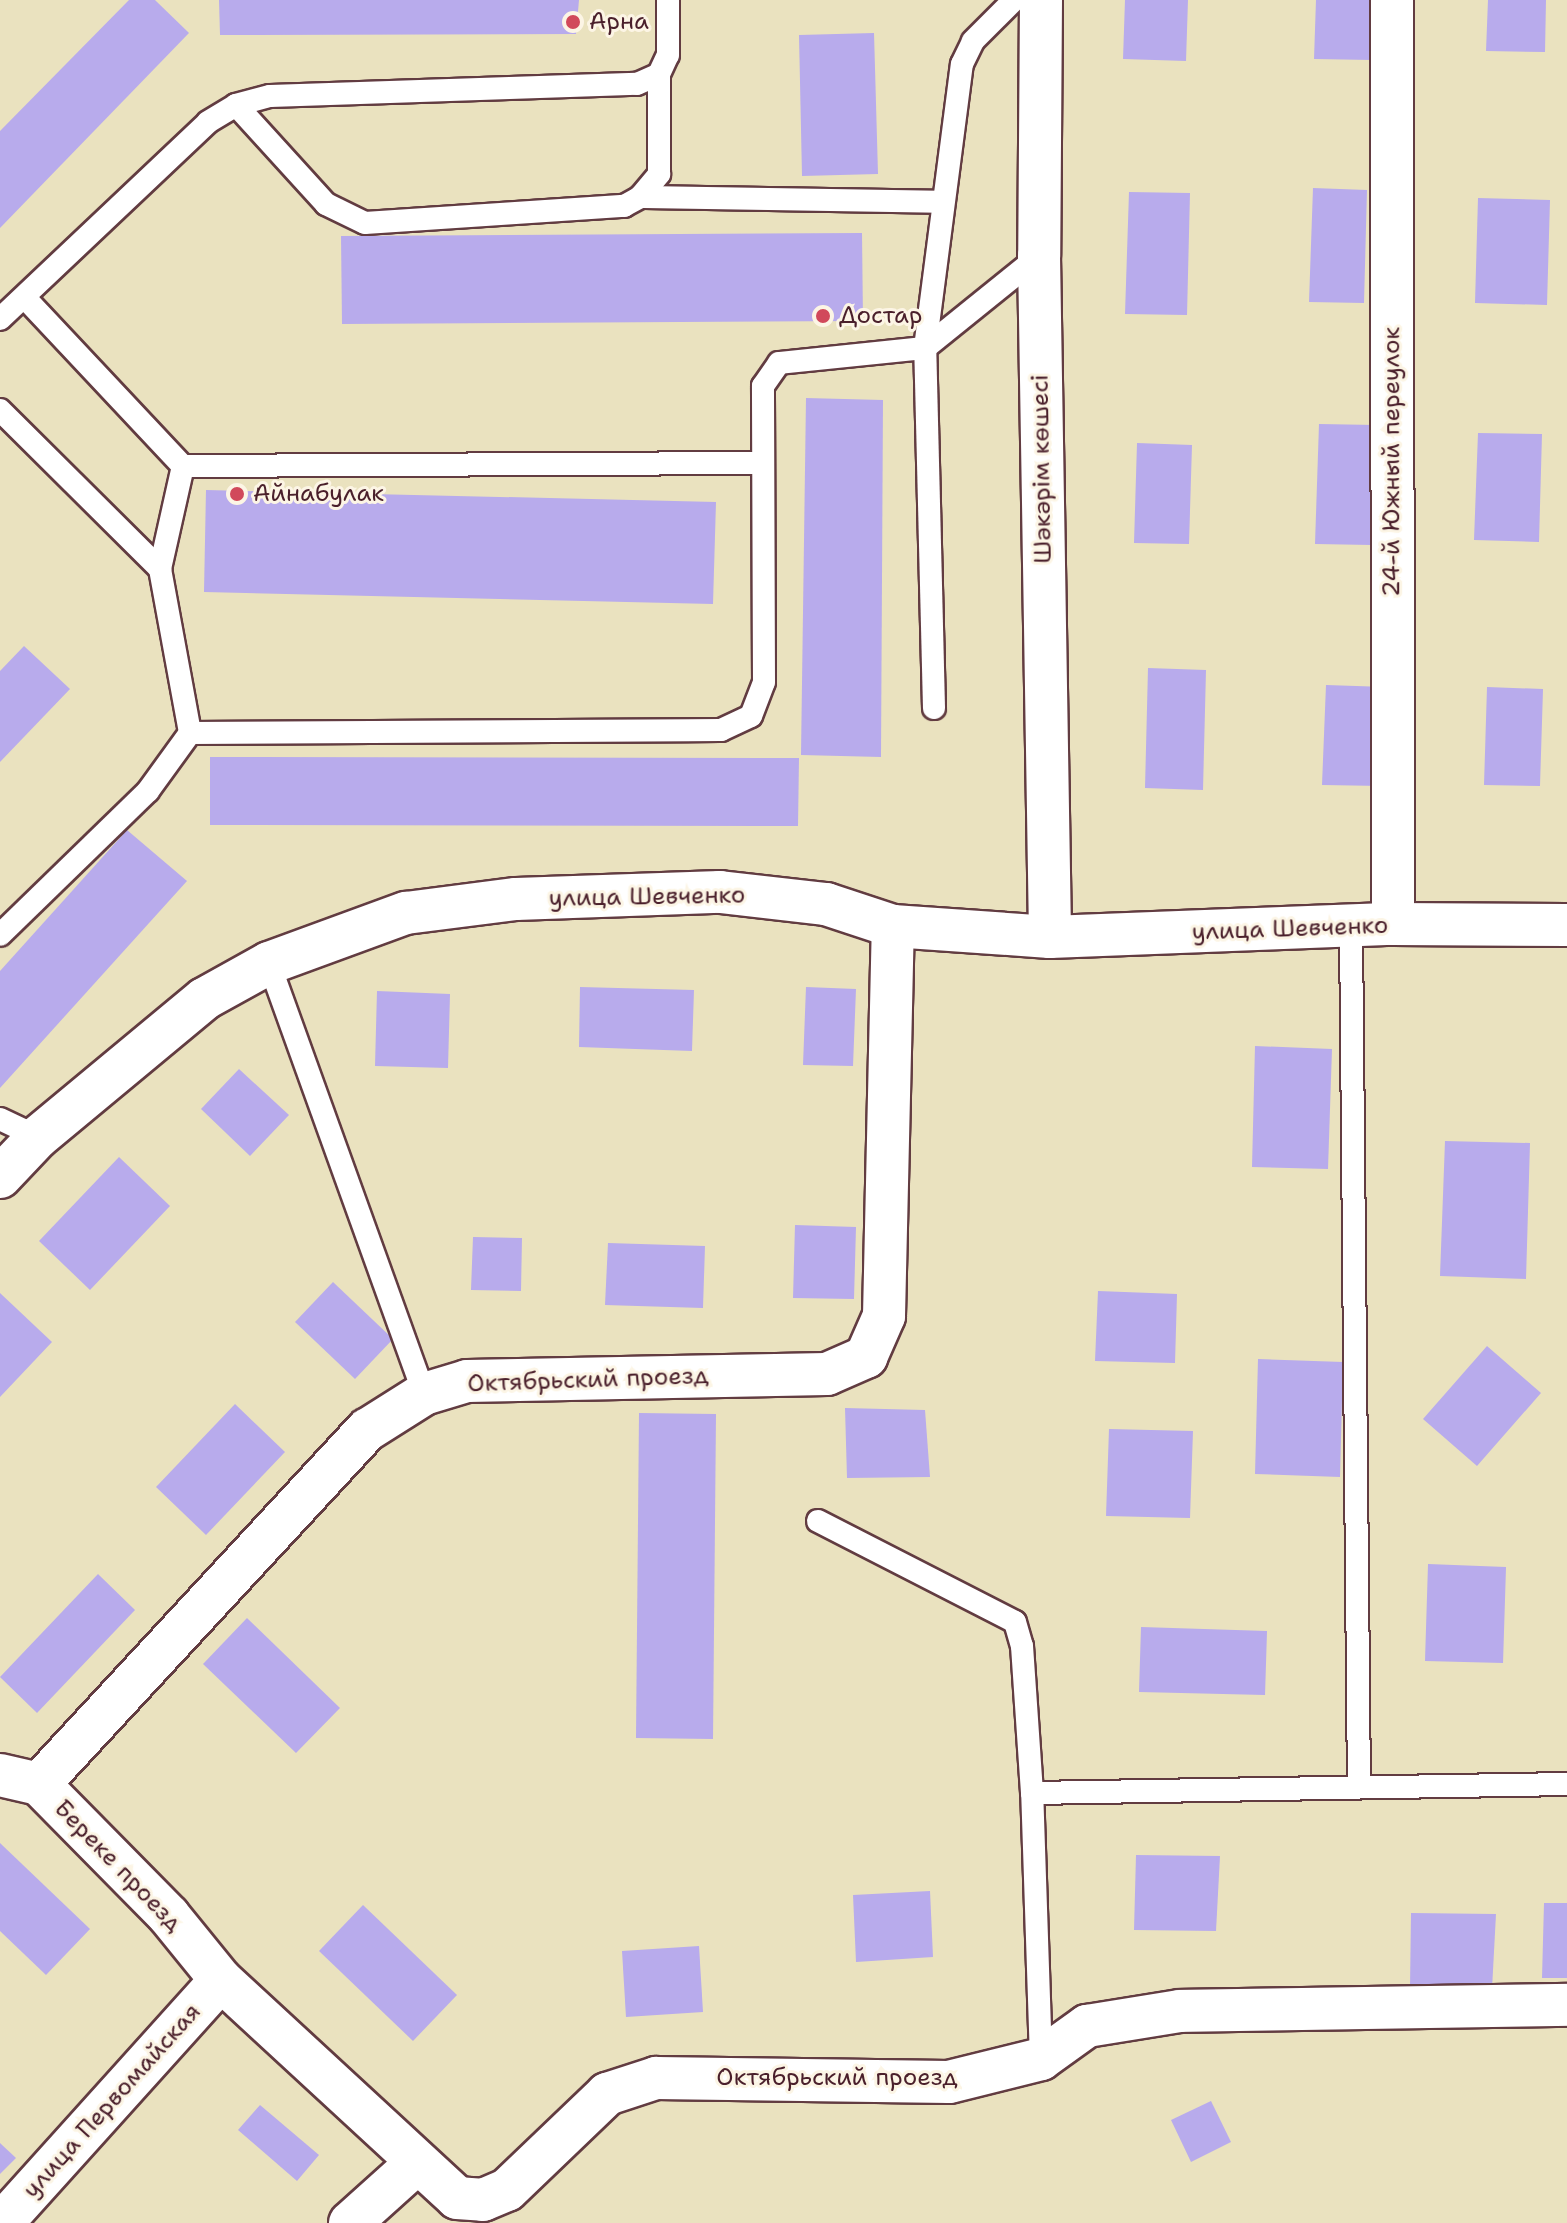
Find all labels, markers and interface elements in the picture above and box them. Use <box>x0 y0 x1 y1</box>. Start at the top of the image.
place label: Арна <box>589 8 649 36</box>
marker: Арна <box>564 13 582 31</box>
place label: Достар <box>839 302 922 330</box>
marker: Достар <box>814 307 832 325</box>
street label: 24-й Южный переулок <box>1378 327 1406 597</box>
street label: Шәкәрім көшесі <box>1026 374 1058 564</box>
place label: Айнабулак <box>253 480 384 508</box>
marker: Айнабулак <box>228 485 246 503</box>
street label: улица Шевченко <box>548 881 746 913</box>
street label: улица Шевченко <box>1191 911 1389 947</box>
street label: Октябрьский проезд <box>467 1361 709 1399</box>
street label: Береке проезд <box>48 1794 188 1938</box>
street label: улица Первомайская <box>17 1998 207 2204</box>
street label: Октябрьский проезд <box>716 2064 958 2092</box>

